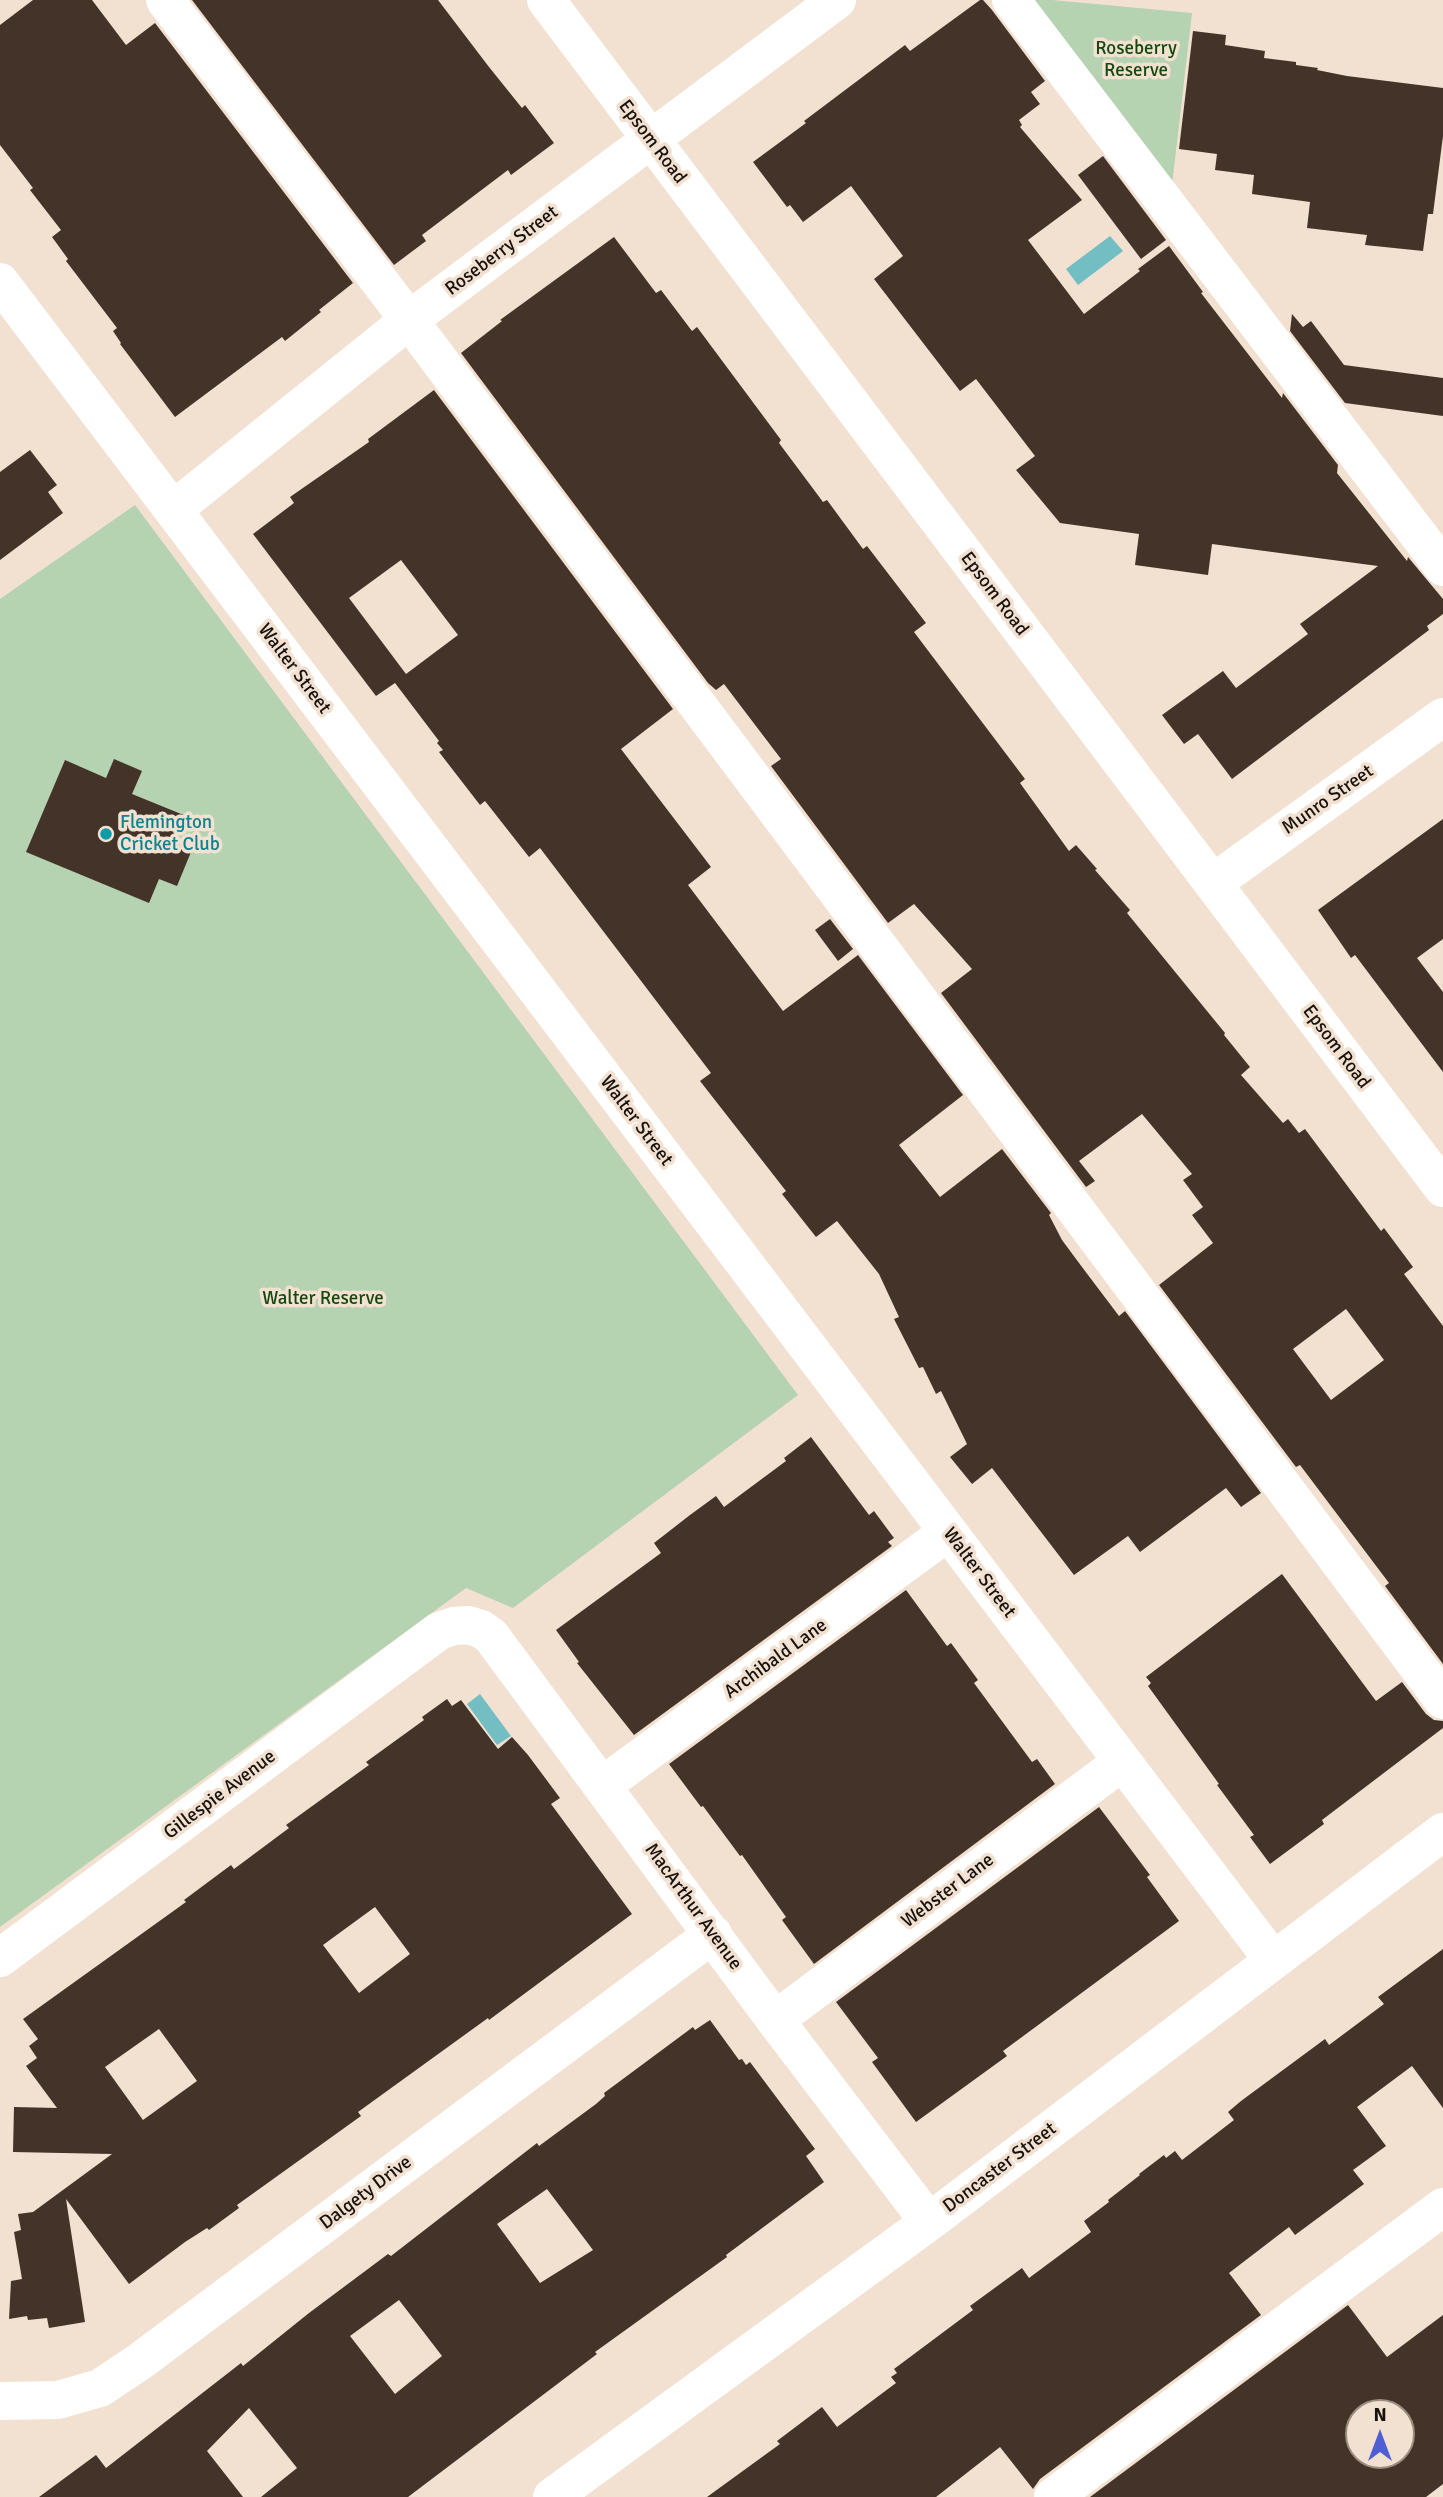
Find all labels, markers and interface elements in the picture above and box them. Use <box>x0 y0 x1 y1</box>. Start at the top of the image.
park label: Roseberry Reserve <box>1095 38 1177 82</box>
street label: Epsom Road <box>613 96 691 188</box>
street label: Roseberry Street <box>441 201 563 301</box>
street label: Epsom Road <box>955 548 1033 640</box>
street label: Walter Street <box>253 619 335 719</box>
street label: Munro Street <box>1278 760 1378 840</box>
place label: Flemington Cricket Club <box>120 812 220 856</box>
marker: Flemington Cricket Club <box>98 826 114 842</box>
street label: Epsom Road <box>1297 1001 1375 1093</box>
street label: Walter Street <box>595 1071 677 1171</box>
park label: Walter Reserve <box>262 1288 384 1310</box>
street label: Walter Street <box>938 1523 1020 1623</box>
street label: Archibald Lane <box>720 1614 832 1704</box>
street label: Gillespie Avenue <box>160 1745 280 1845</box>
street label: MacArthur Avenue <box>639 1839 747 1975</box>
street label: Webster Lane <box>897 1849 999 1933</box>
street label: Doncaster Street <box>939 2118 1061 2218</box>
street label: Dalgety Drive <box>316 2151 416 2235</box>
north arrow <box>1345 2399 1415 2469</box>
text: N <box>1373 2403 1387 2427</box>

